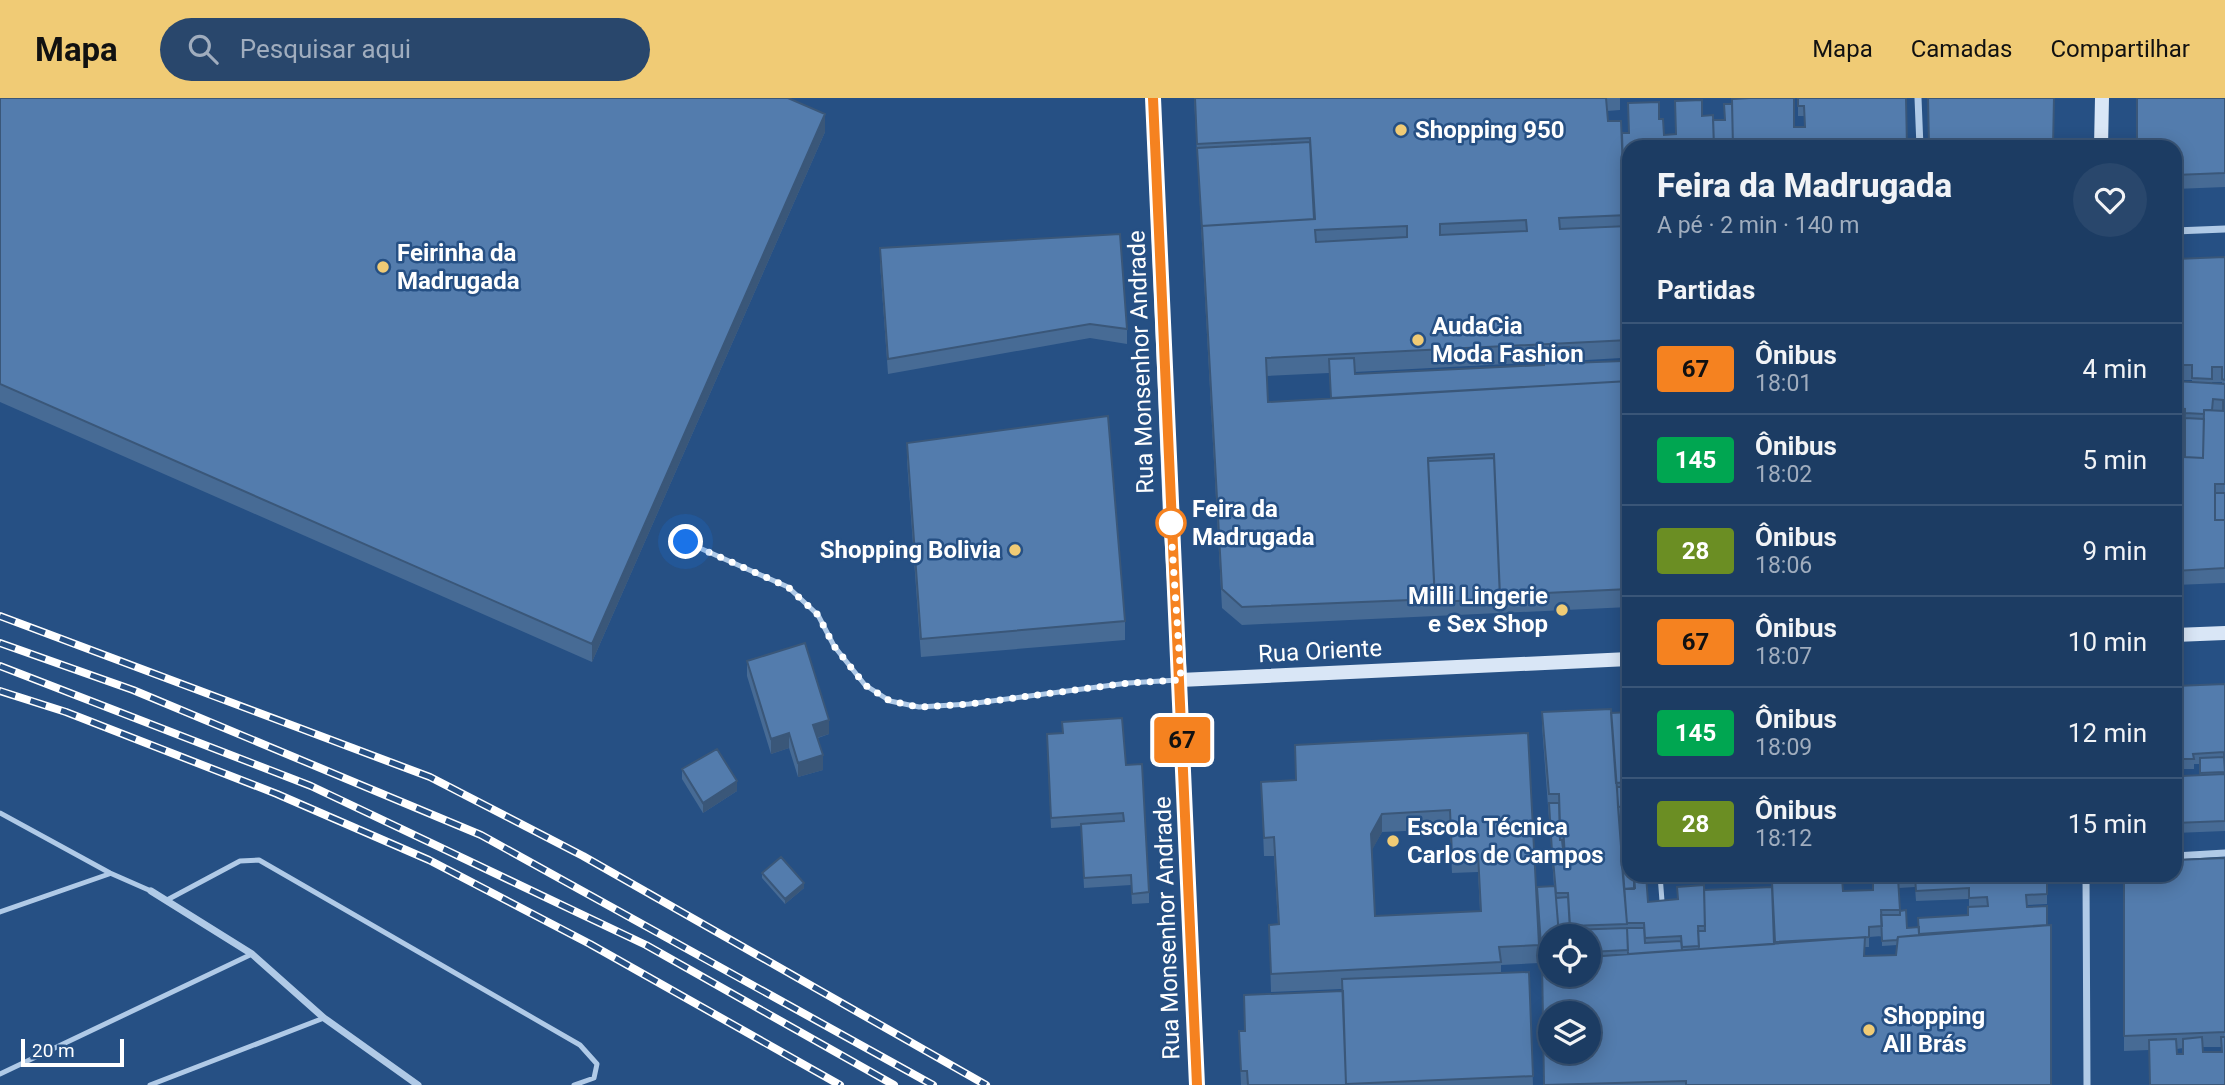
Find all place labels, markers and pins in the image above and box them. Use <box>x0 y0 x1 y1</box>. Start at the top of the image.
place label: Shopping 950 <box>1415 116 1565 144</box>
marker: Shopping 950 <box>1393 122 1409 138</box>
place label: Feirinha da Madrugada <box>397 239 520 295</box>
marker: Feirinha da Madrugada <box>375 259 391 275</box>
place label: AudaCia Moda Fashion <box>1432 312 1584 368</box>
marker: AudaCia Moda Fashion <box>1410 332 1426 348</box>
place label: Feira da Madrugada <box>1192 495 1315 551</box>
marker: Feira da Madrugada <box>1156 508 1186 538</box>
place label: Shopping Bolivia <box>820 536 1001 564</box>
marker: Shopping Bolivia <box>1007 542 1023 558</box>
place label: Milli Lingerie e Sex Shop <box>1408 582 1548 638</box>
marker: Milli Lingerie e Sex Shop <box>1554 602 1570 618</box>
place label: Escola Técnica Carlos de Campos <box>1407 813 1604 869</box>
marker: Escola Técnica Carlos de Campos <box>1385 833 1401 849</box>
place label: Shopping All Brás <box>1883 1002 1985 1058</box>
marker: Shopping All Brás <box>1861 1022 1877 1038</box>

